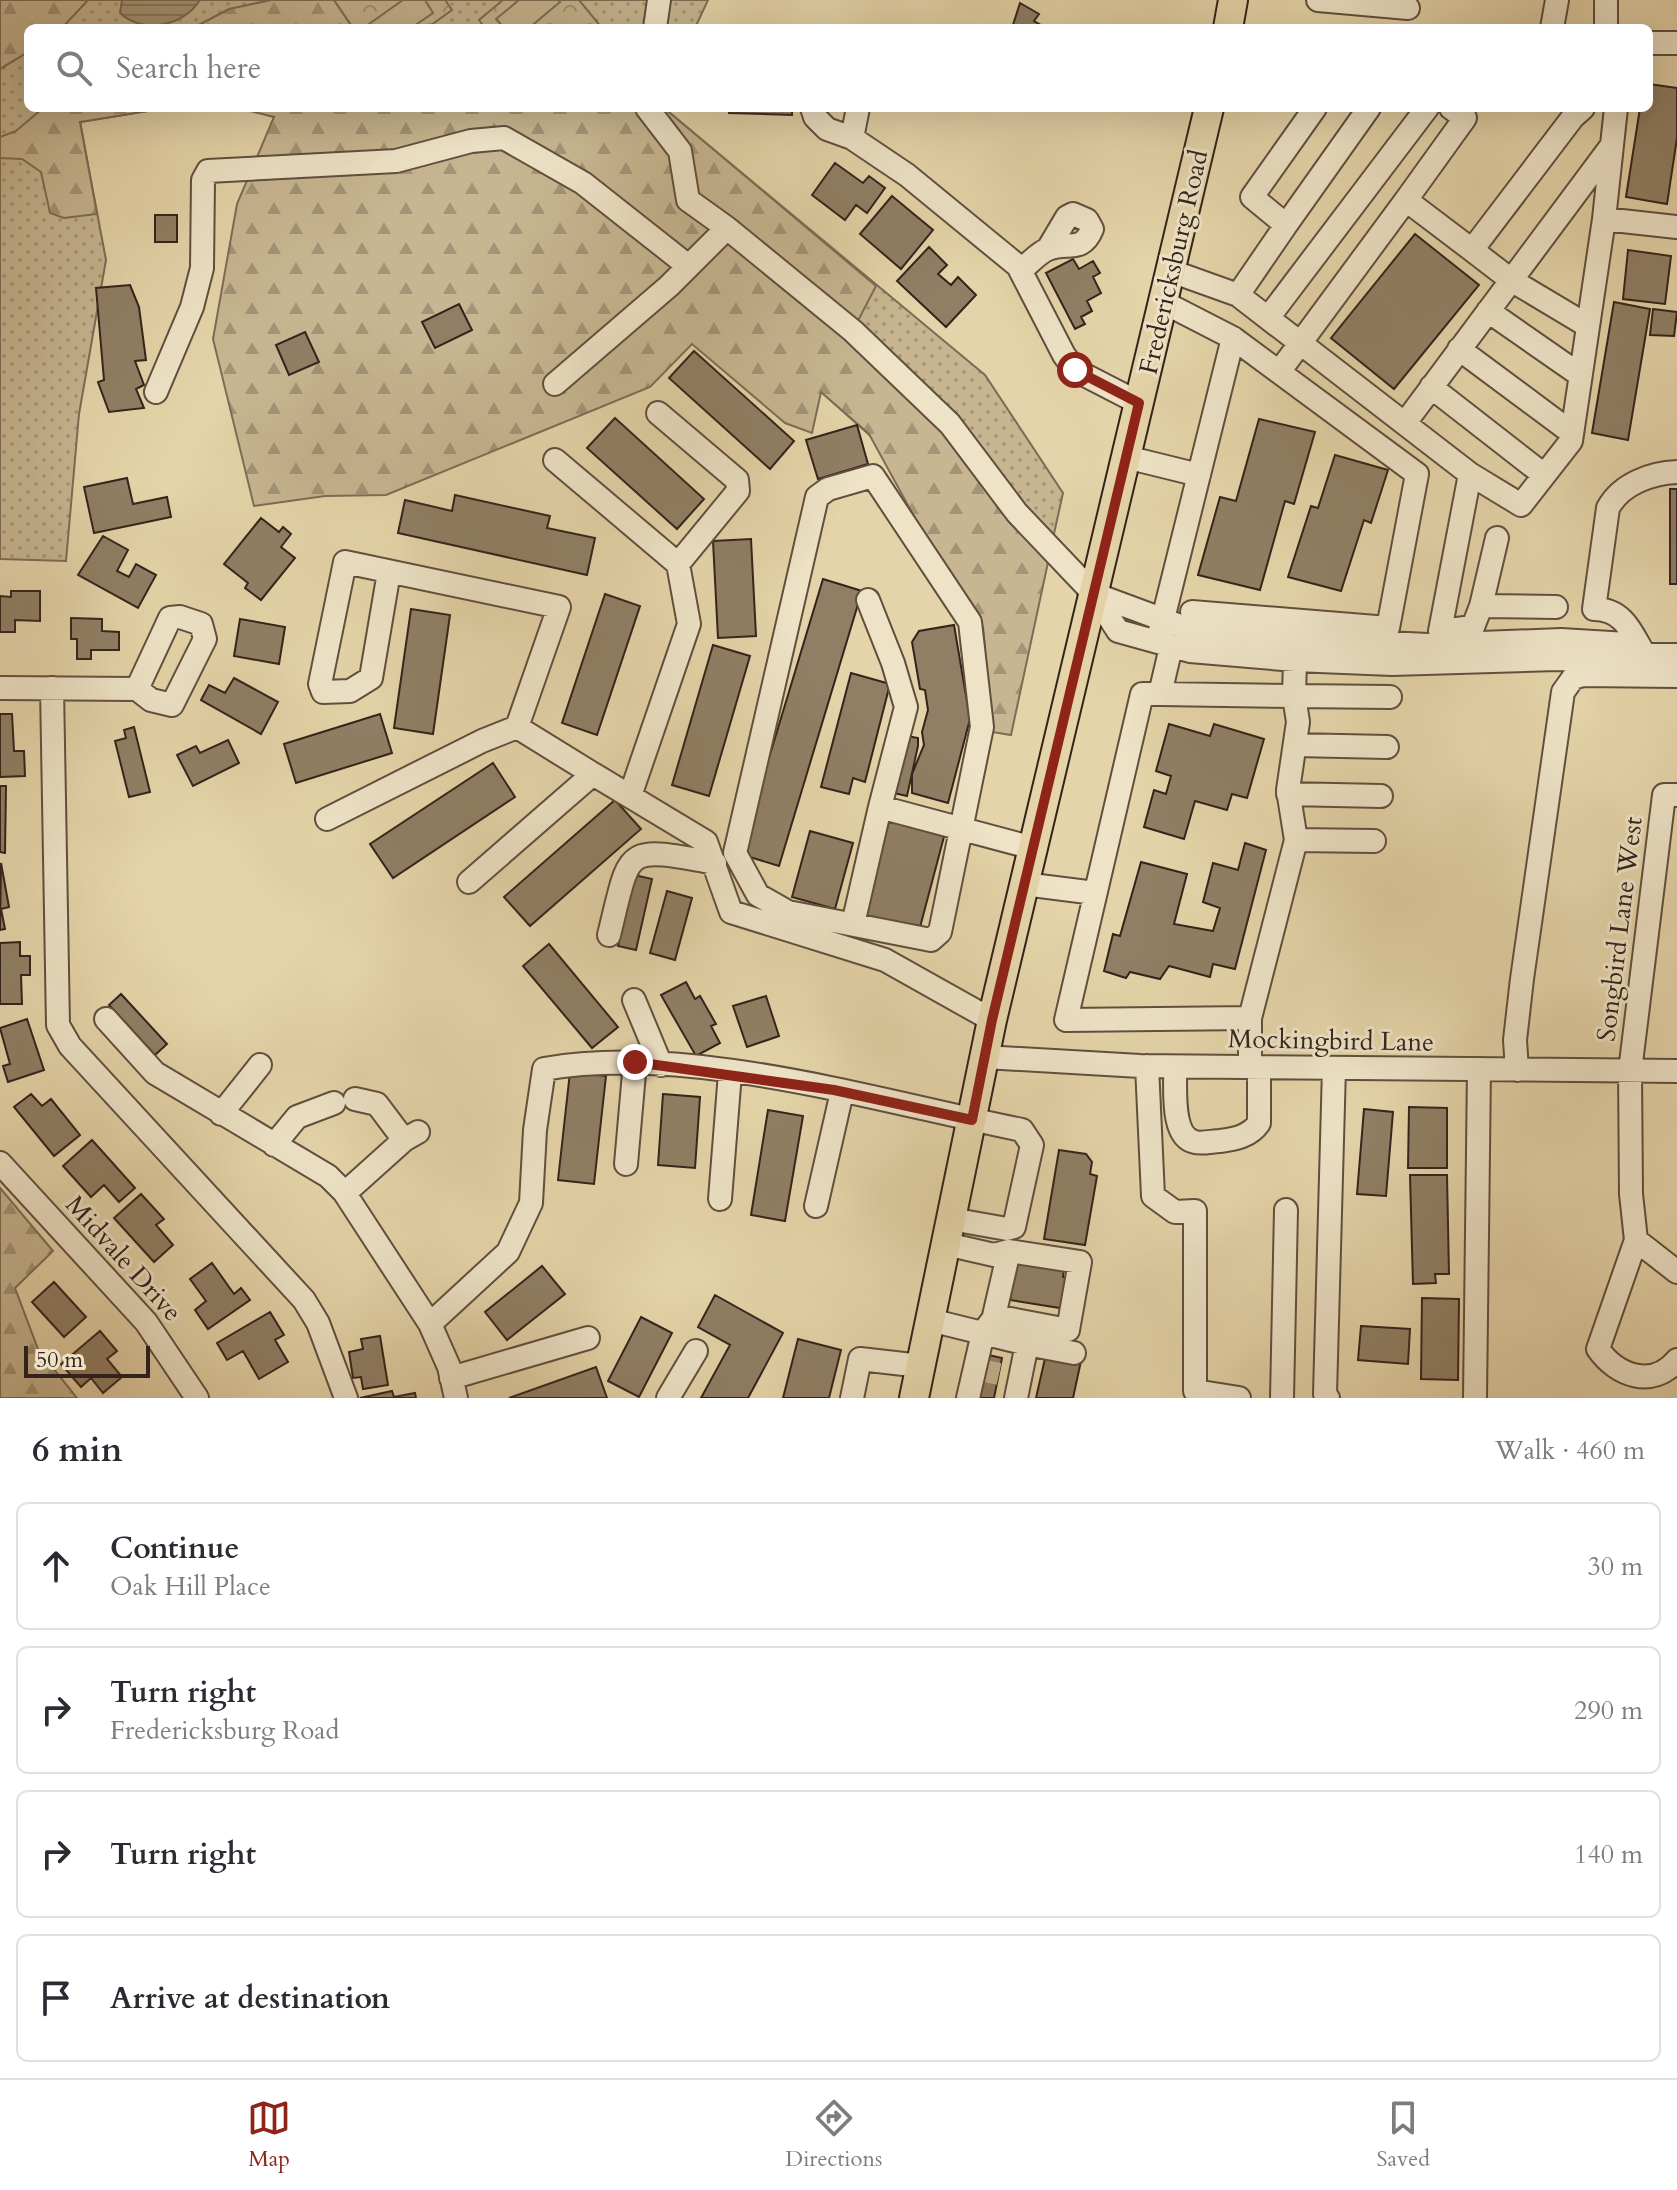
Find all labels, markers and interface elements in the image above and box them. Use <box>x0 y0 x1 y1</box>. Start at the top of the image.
search box <box>24 24 1653 112</box>
icon: search <box>52 46 96 90</box>
text: Search here <box>116 48 261 89</box>
street label: Fredericksburg Road <box>1131 146 1216 378</box>
route start <box>1057 352 1093 388</box>
street label: Songbird Lane West <box>1588 815 1651 1043</box>
street label: Mockingbird Lane <box>1228 1021 1434 1060</box>
route end <box>617 1044 653 1080</box>
street label: Midvale Drive <box>58 1188 190 1329</box>
scale bar <box>24 1342 150 1378</box>
text: 50 m <box>36 1345 83 1375</box>
text: 6 min <box>32 1427 123 1473</box>
text: Walk · 460 m <box>1495 1433 1645 1468</box>
text: Continue <box>110 1528 239 1569</box>
icon: ahead <box>34 1544 78 1588</box>
text: 30 m <box>1587 1549 1643 1584</box>
text: Oak Hill Place <box>110 1569 271 1604</box>
text: Turn right <box>110 1672 256 1713</box>
icon: right <box>34 1688 78 1732</box>
text: 290 m <box>1574 1693 1643 1728</box>
text: Fredericksburg Road <box>110 1713 339 1748</box>
icon: right <box>34 1832 78 1876</box>
text: Turn right <box>110 1834 256 1875</box>
text: 140 m <box>1574 1837 1643 1872</box>
icon: arrive <box>34 1976 78 2020</box>
text: Arrive at destination <box>110 1978 390 2019</box>
tab: Map <box>247 2096 291 2174</box>
tab: Directions <box>785 2096 882 2174</box>
tab: Saved <box>1377 2096 1430 2174</box>

